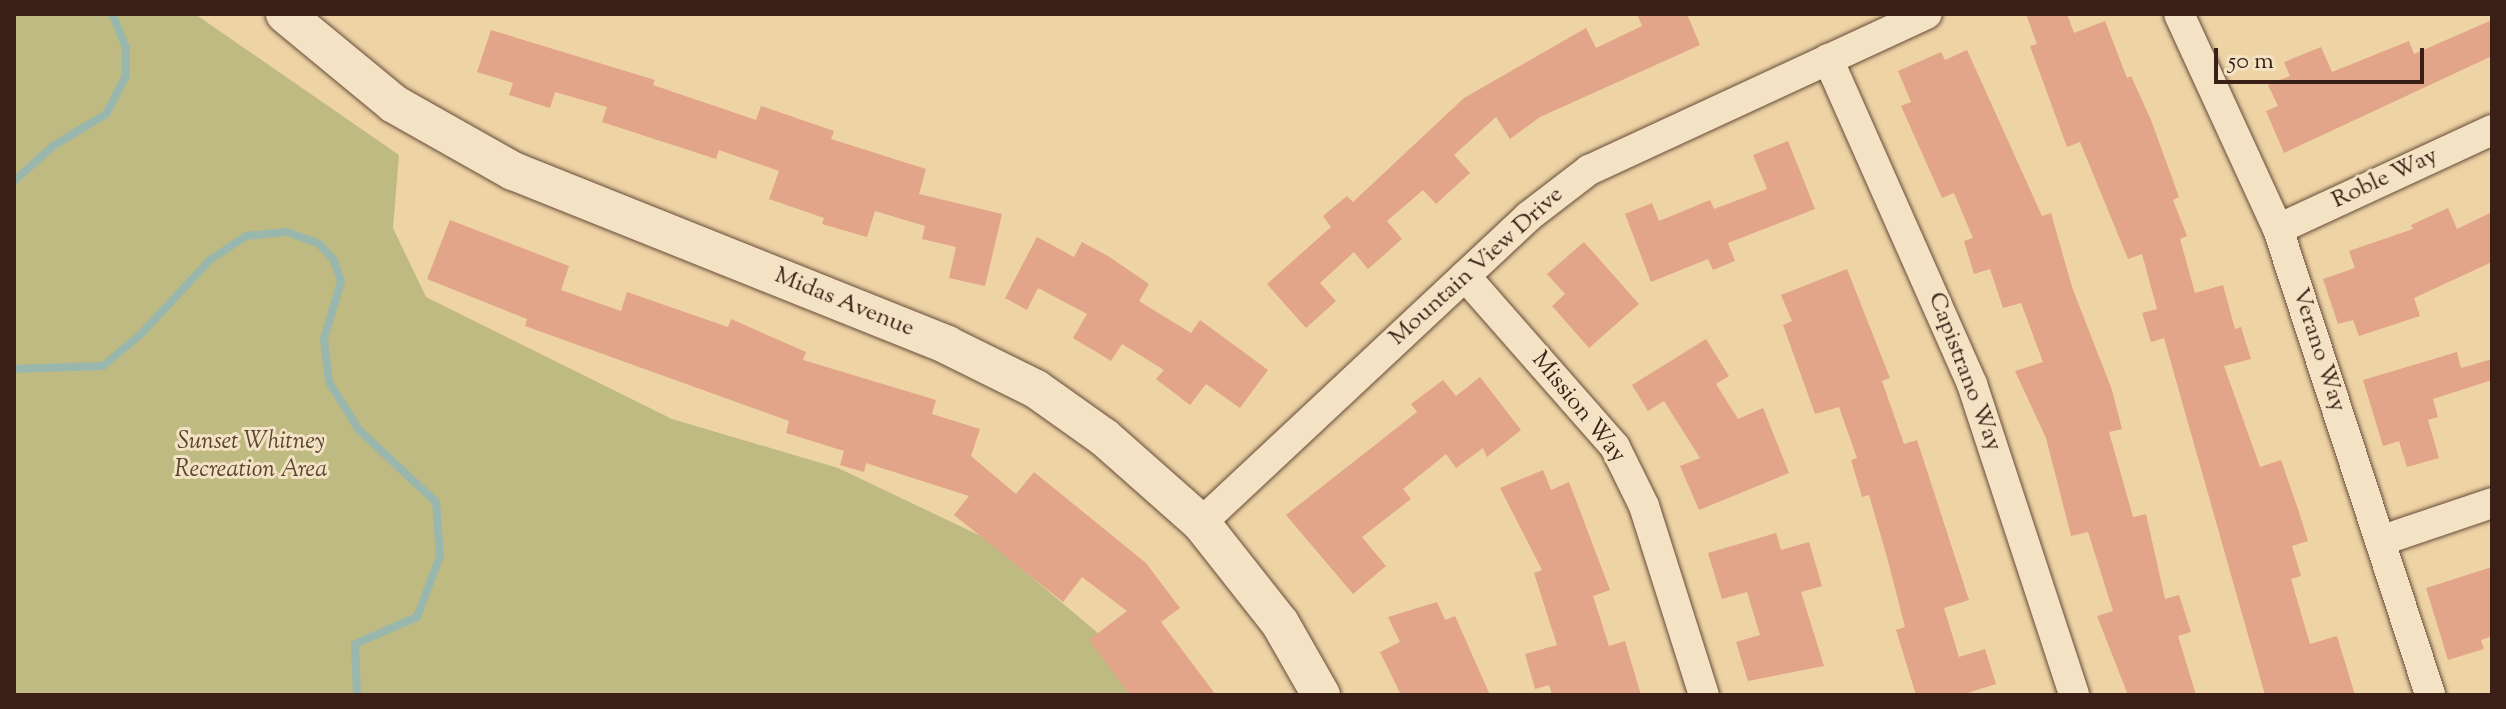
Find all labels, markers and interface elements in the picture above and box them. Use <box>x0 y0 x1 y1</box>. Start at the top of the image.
scale bar <box>2218 32 2428 82</box>
text: 50 m <box>2228 45 2274 79</box>
street label: Roble Way <box>2328 142 2442 216</box>
street label: Mountain View Drive <box>1384 181 1570 353</box>
street label: Midas Avenue <box>770 262 918 344</box>
street label: Verano Way <box>2284 285 2352 415</box>
street label: Capistrano Way <box>1920 289 2008 455</box>
street label: Mission Way <box>1524 347 1632 469</box>
park label: Sunset Whitney Recreation Area <box>175 429 327 485</box>

